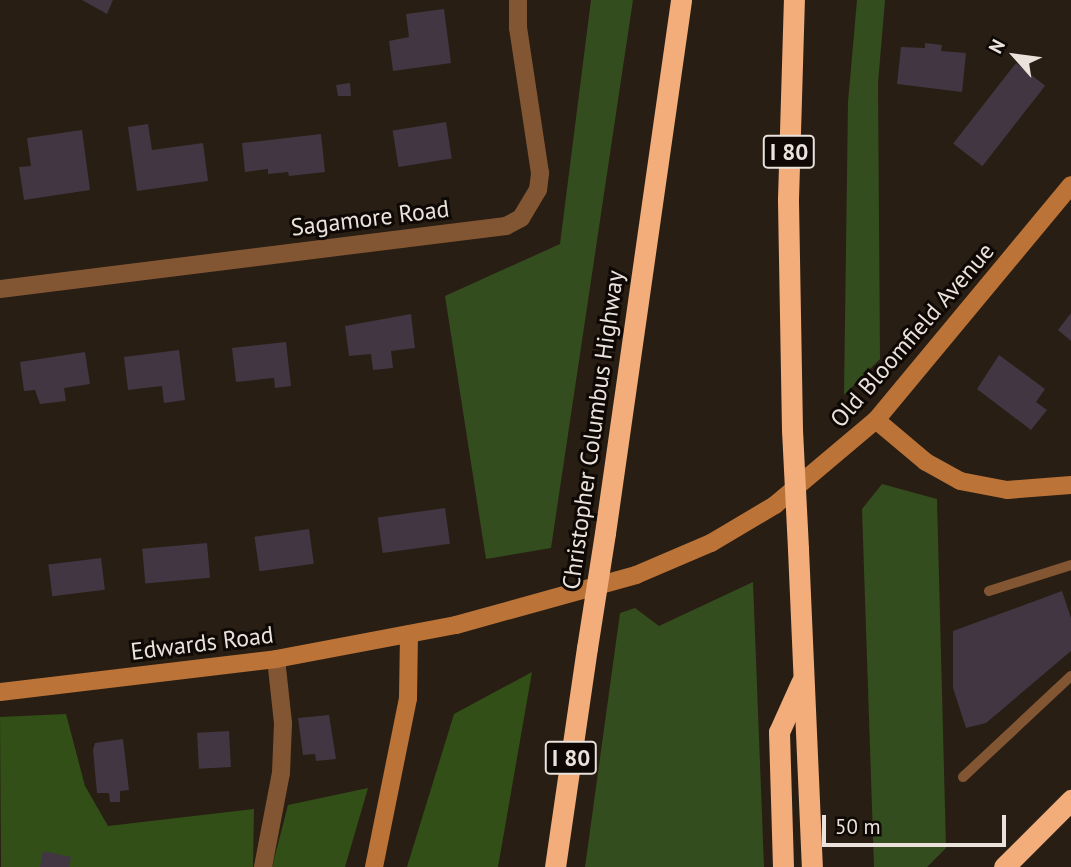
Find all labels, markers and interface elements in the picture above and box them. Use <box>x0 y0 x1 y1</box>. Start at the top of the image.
north arrow <box>980 21 1050 91</box>
text: N <box>983 35 1010 57</box>
road number: I 80 <box>763 132 815 172</box>
street label: Sagamore Road <box>289 194 451 242</box>
street label: Old Bloomfield Avenue <box>824 237 1000 433</box>
street label: Christopher Columbus Highway <box>556 269 630 591</box>
street label: Edwards Road <box>129 620 275 666</box>
road number: I 80 <box>545 738 597 778</box>
scale bar <box>826 800 1010 844</box>
text: 50 m <box>835 813 881 840</box>

